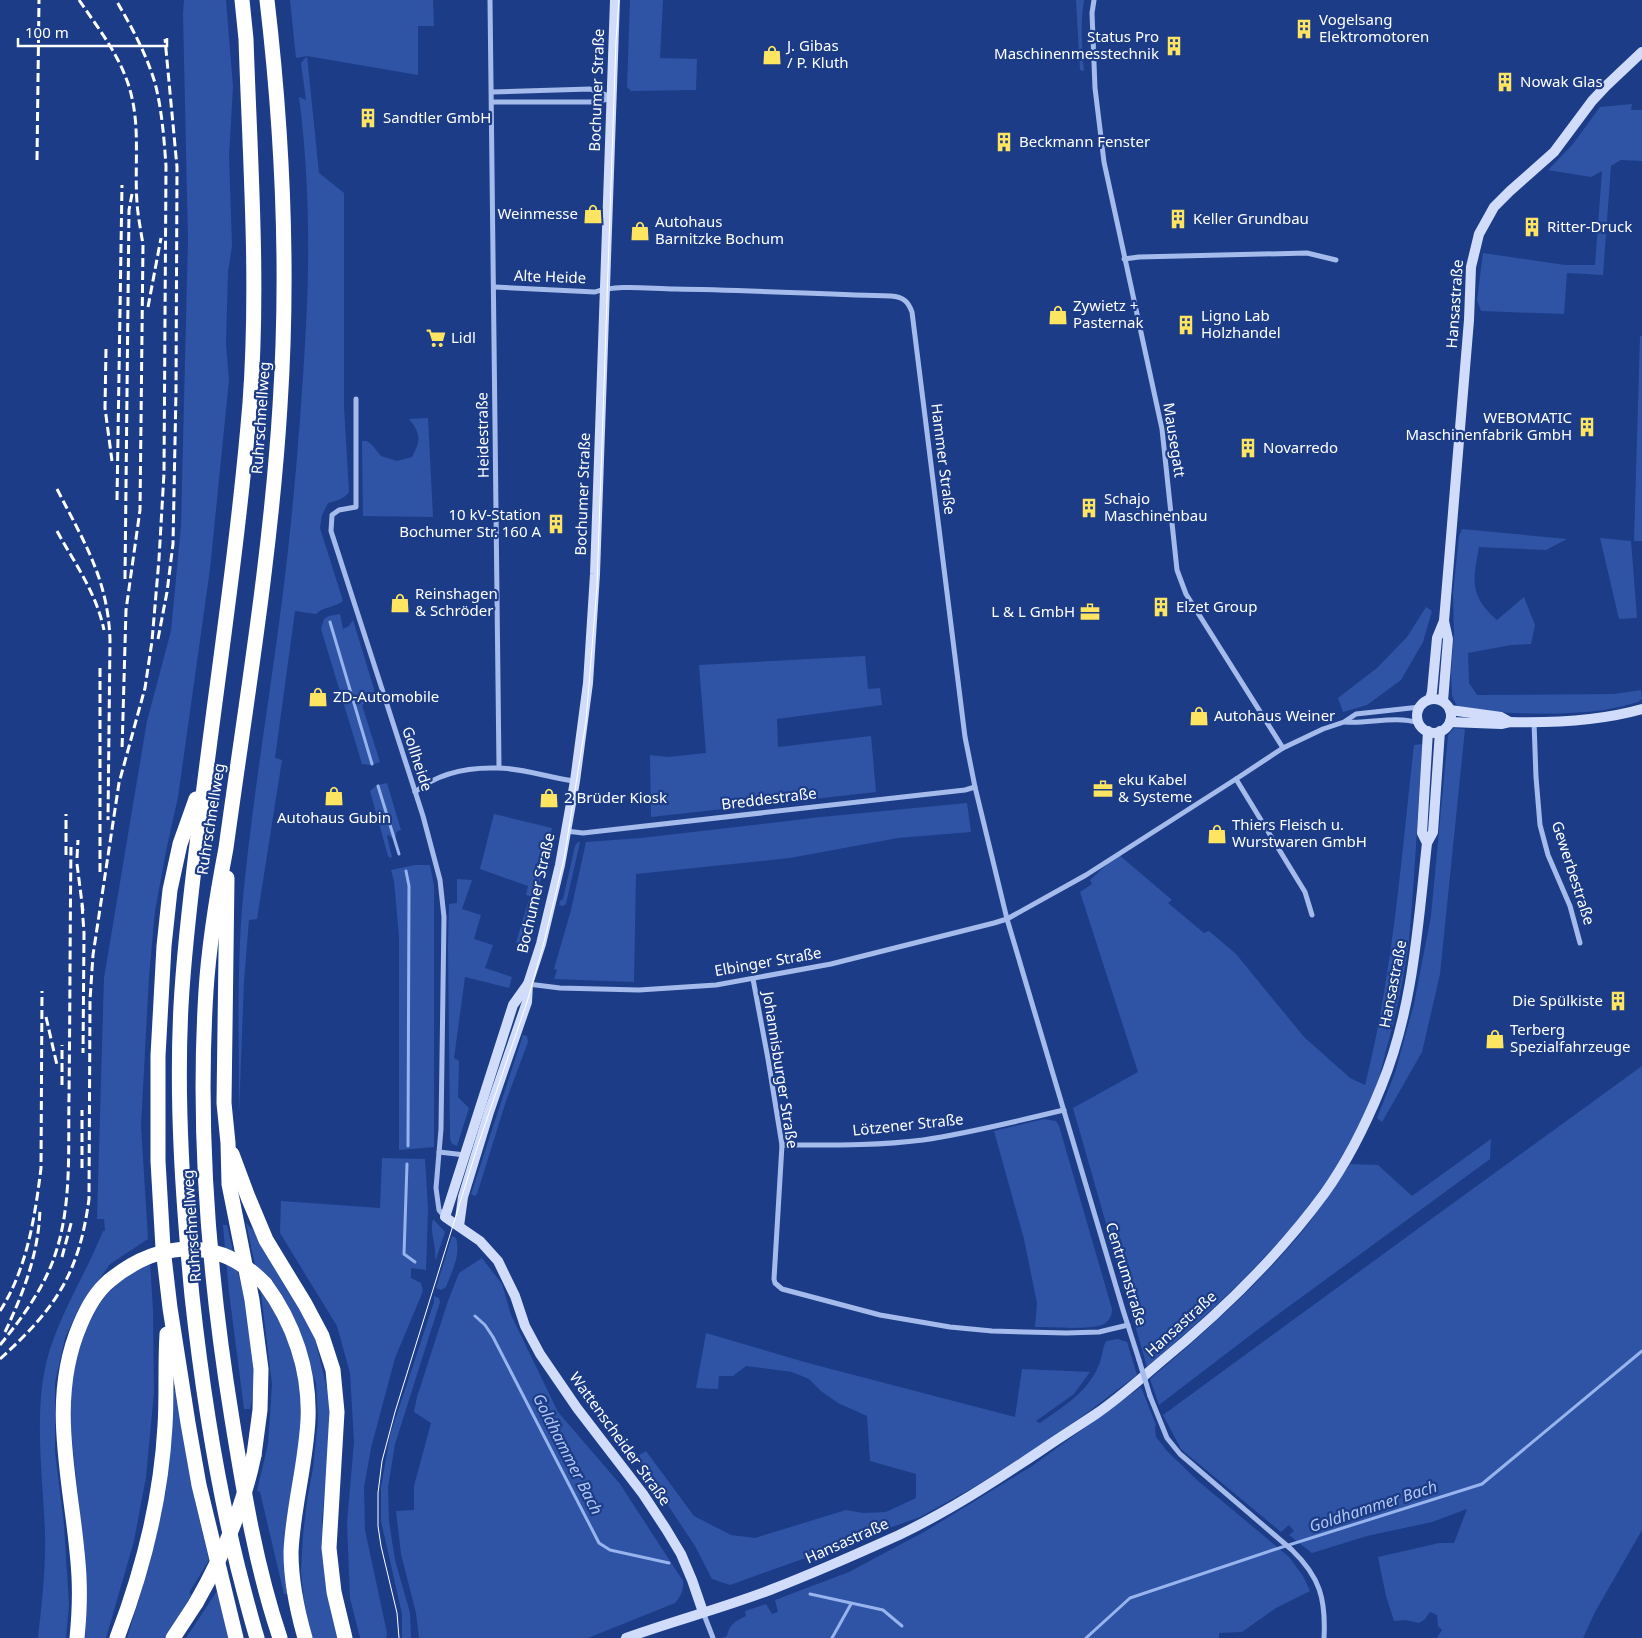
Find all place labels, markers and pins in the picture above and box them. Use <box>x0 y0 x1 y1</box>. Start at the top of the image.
place label: Vogelsang Elektromotoren <box>1319 9 1429 46</box>
building icon: Vogelsang Elektromotoren <box>1293 18 1315 40</box>
place label: Status Pro Maschinenmesstechnik <box>994 26 1159 63</box>
place label: J. Gibas / P. Kluth <box>785 35 849 72</box>
building icon: Status Pro Maschinenmesstechnik <box>1163 35 1185 57</box>
shop icon: J. Gibas / P. Kluth <box>761 44 783 66</box>
building icon: Nowak Glas <box>1494 71 1516 93</box>
place label: Nowak Glas <box>1520 71 1603 91</box>
building icon: Sandtler GmbH <box>357 107 379 129</box>
place label: Sandtler GmbH <box>383 107 491 127</box>
building icon: Beckmann Fenster <box>993 131 1015 153</box>
place label: Beckmann Fenster <box>1019 131 1150 151</box>
place label: Weinmesse <box>497 203 578 223</box>
shop icon: Weinmesse <box>582 203 604 225</box>
building icon: Keller Grundbau <box>1167 208 1189 230</box>
place label: Keller Grundbau <box>1193 208 1309 228</box>
place label: Autohaus Barnitzke Bochum <box>655 211 784 248</box>
building icon: Ritter-Druck <box>1521 216 1543 238</box>
place label: Ritter-Druck <box>1547 216 1632 236</box>
shop icon: Autohaus Barnitzke Bochum <box>629 220 651 242</box>
place label: Zywietz + Pasternak <box>1073 295 1143 332</box>
shop icon: Zywietz + Pasternak <box>1047 304 1069 326</box>
place label: Ligno Lab Holzhandel <box>1201 305 1281 342</box>
building icon: Ligno Lab Holzhandel <box>1175 314 1197 336</box>
supermarket icon: Lidl <box>425 327 447 349</box>
place label: Lidl <box>451 327 476 347</box>
place label: WEBOMATIC Maschinenfabrik GmbH <box>1405 407 1573 444</box>
building icon: WEBOMATIC Maschinenfabrik GmbH <box>1576 416 1598 438</box>
building icon: Novarredo <box>1237 437 1259 459</box>
place label: Novarredo <box>1263 437 1338 457</box>
place label: Schajo Maschinenbau <box>1104 488 1207 525</box>
building icon: Schajo Maschinenbau <box>1078 497 1100 519</box>
place label: 10 kV-Station Bochumer Str. 160 A <box>399 504 541 541</box>
building icon: 10 kV-Station Bochumer Str. 160 A <box>545 513 567 535</box>
place label: Reinshagen & Schröder <box>415 583 498 620</box>
shop icon: Reinshagen & Schröder <box>389 592 411 614</box>
building icon: Elzet Group <box>1150 596 1172 618</box>
place label: Elzet Group <box>1176 596 1257 616</box>
place label: L & L GmbH <box>991 601 1075 621</box>
office icon: L & L GmbH <box>1079 601 1101 623</box>
shop icon: ZD-Automobile <box>307 686 329 708</box>
place label: ZD-Automobile <box>333 686 439 706</box>
shop icon: Autohaus Weiner <box>1188 705 1210 727</box>
place label: Autohaus Weiner <box>1214 705 1335 725</box>
place label: eku Kabel & Systeme <box>1118 769 1192 806</box>
office icon: eku Kabel & Systeme <box>1092 778 1114 800</box>
shop icon: Autohaus Gubin <box>323 785 345 807</box>
shop icon: 2 Brüder Kiosk <box>538 787 560 809</box>
place label: 2 Brüder Kiosk <box>564 787 667 807</box>
place label: Autohaus Gubin <box>277 807 391 827</box>
place label: Thiers Fleisch u. Wurstwaren GmbH <box>1232 814 1367 851</box>
shop icon: Thiers Fleisch u. Wurstwaren GmbH <box>1206 823 1228 845</box>
place label: Die Spülkiste <box>1512 990 1603 1010</box>
building icon: Die Spülkiste <box>1607 990 1629 1012</box>
place label: Terberg Spezialfahrzeuge <box>1510 1019 1630 1056</box>
shop icon: Terberg Spezialfahrzeuge <box>1484 1028 1506 1050</box>

